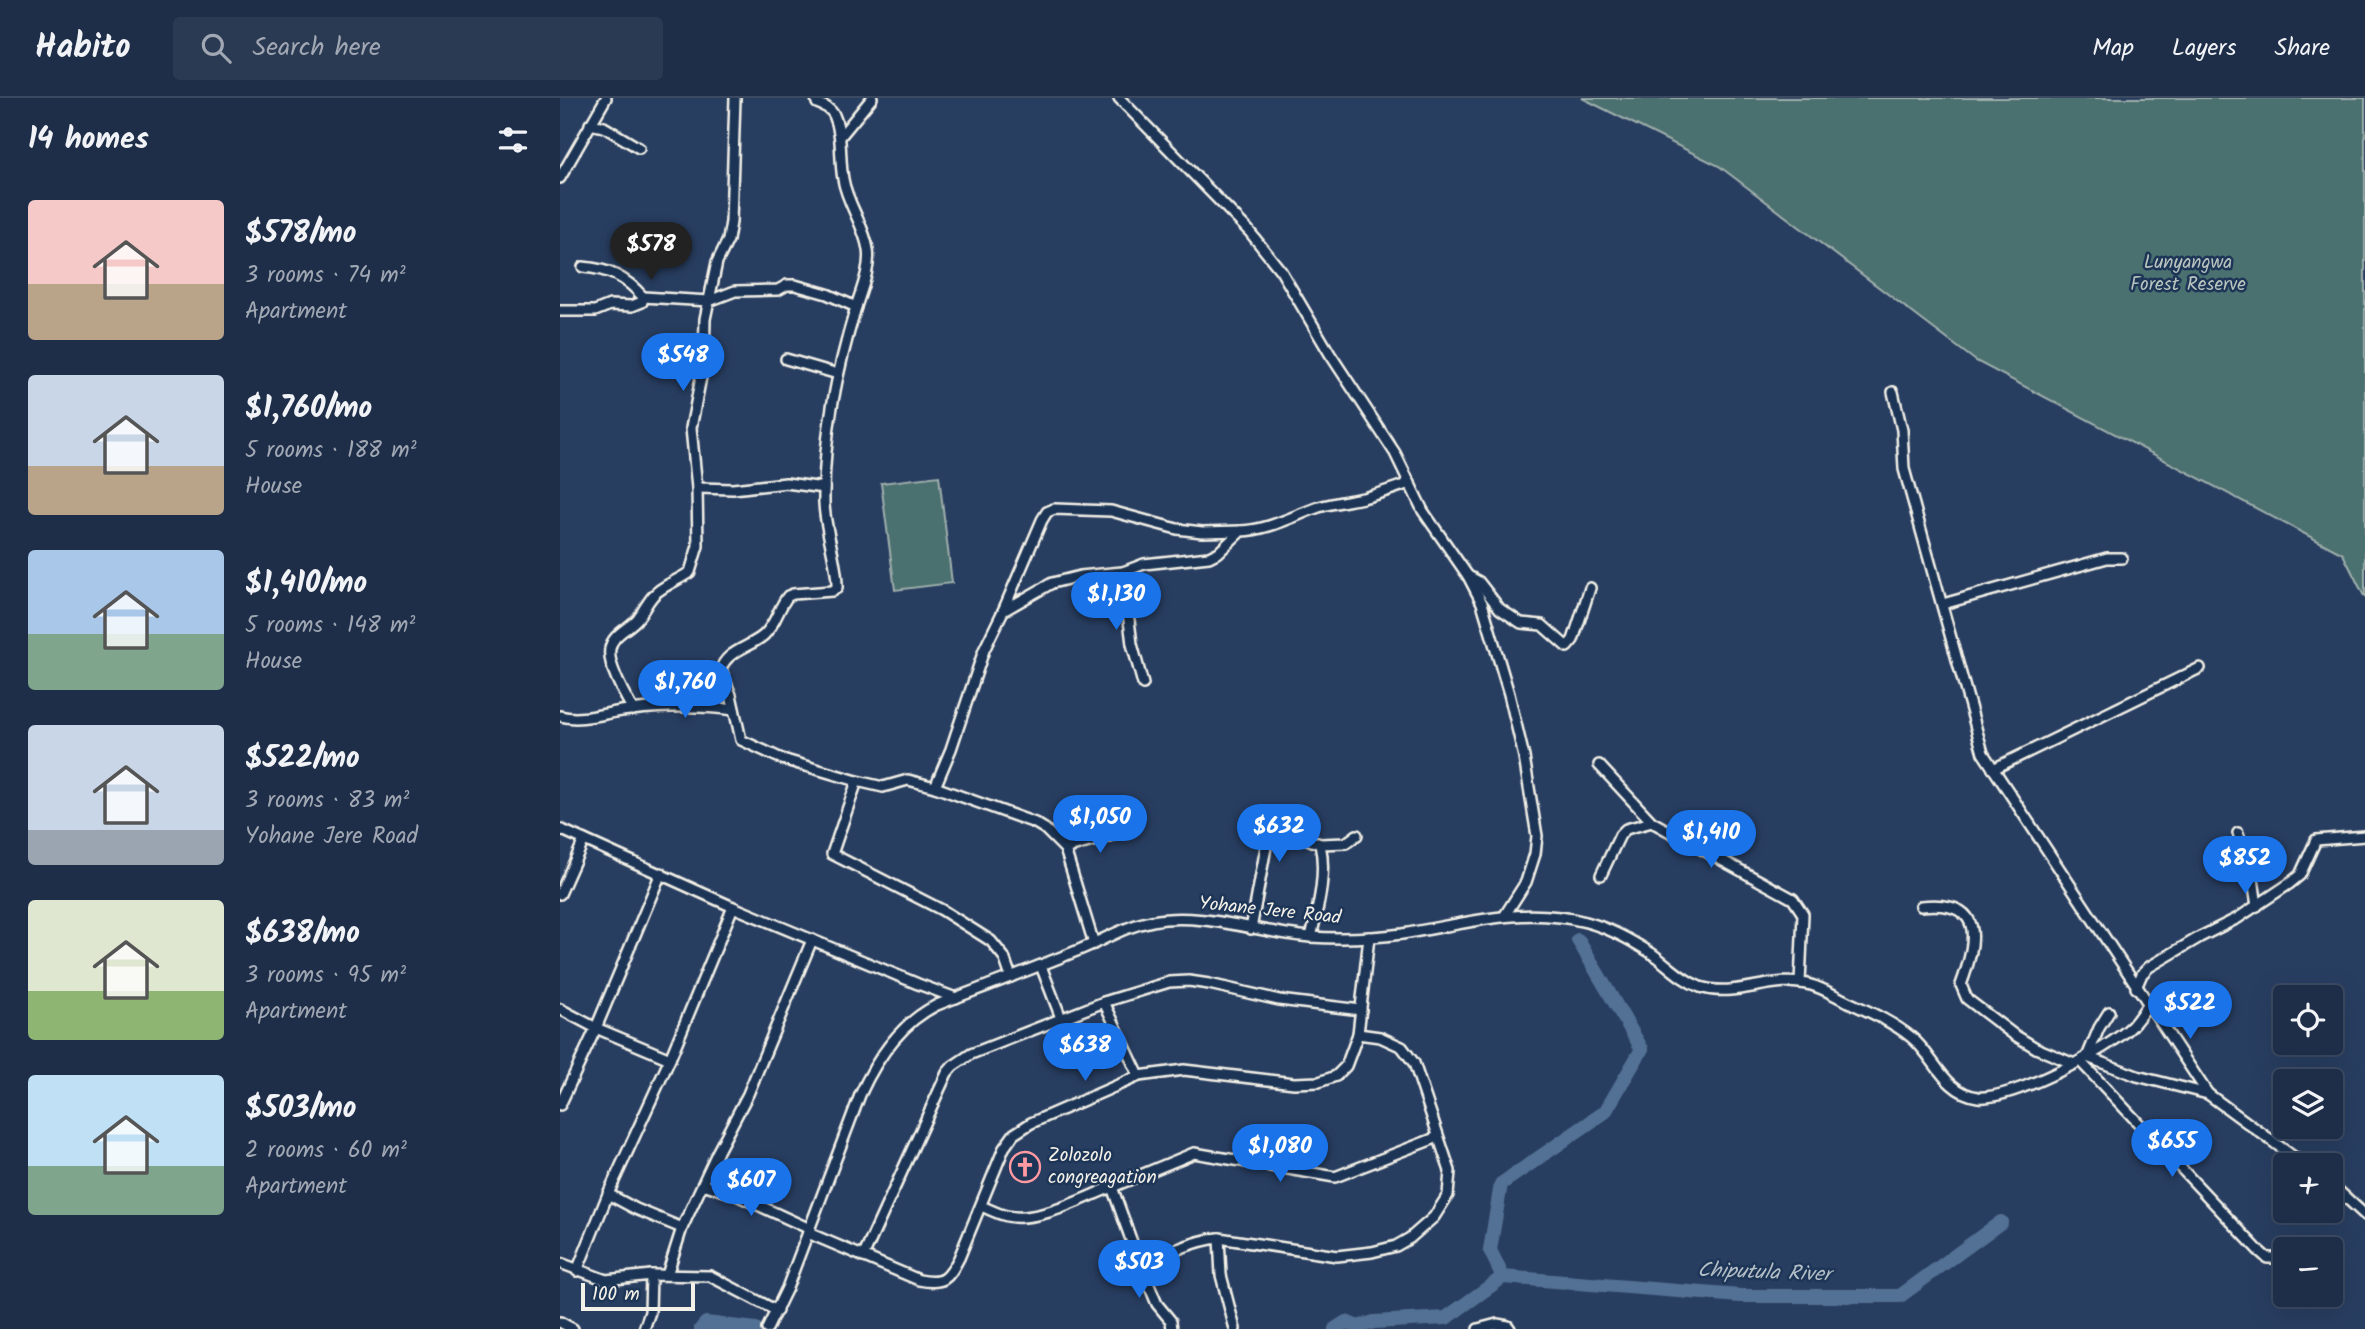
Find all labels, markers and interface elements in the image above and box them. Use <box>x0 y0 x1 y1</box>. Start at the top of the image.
search box <box>173 17 663 80</box>
text: Habito <box>35 22 131 75</box>
text: Search here <box>253 27 381 69</box>
icon: search <box>197 29 235 67</box>
text: Map <box>2092 29 2134 68</box>
text: Layers <box>2172 29 2236 68</box>
text: Share <box>2274 29 2330 68</box>
text: 14 homes <box>28 116 149 164</box>
icon: filters <box>494 121 532 159</box>
text: $578/mo <box>245 210 357 258</box>
pin: $578 <box>610 222 692 282</box>
text: $578 <box>626 227 676 263</box>
icon: home <box>84 228 168 312</box>
park label: Lunyangwa Forest Reserve <box>2130 248 2246 300</box>
text: 3 rooms · 74 m² <box>245 258 406 294</box>
text: Apartment <box>245 294 347 330</box>
pin: $548 <box>642 334 724 393</box>
text: $548 <box>657 338 709 374</box>
text: $1,760/mo <box>245 385 372 433</box>
icon: home <box>84 403 168 487</box>
text: 5 rooms · 188 m² <box>245 433 417 469</box>
text: House <box>245 469 302 505</box>
text: $1,410/mo <box>245 560 367 608</box>
pin: $1,130 <box>1059 573 1173 632</box>
text: $1,130 <box>1087 577 1145 613</box>
icon: home <box>84 578 168 662</box>
text: 5 rooms · 148 m² <box>245 608 415 644</box>
text: House <box>245 644 302 680</box>
pin: $1,760 <box>628 660 742 720</box>
text: $1,760 <box>654 665 716 701</box>
text: $522/mo <box>245 735 360 783</box>
icon: home <box>84 753 168 837</box>
text: 3 rooms · 83 m² <box>245 783 409 819</box>
pin: $1,050 <box>1043 796 1157 855</box>
text: $1,050 <box>1069 800 1131 836</box>
pin: $632 <box>1238 804 1320 864</box>
text: $632 <box>1253 809 1305 845</box>
pin: $1,410 <box>1654 810 1768 870</box>
text: $1,410 <box>1682 815 1740 851</box>
text: Yohane Jere Road <box>245 819 418 855</box>
pin: $852 <box>2204 836 2286 896</box>
text: $852 <box>2219 841 2271 877</box>
street label: Yohane Jere Road <box>1197 889 1343 933</box>
text: $638/mo <box>245 910 360 958</box>
icon: home <box>84 928 168 1012</box>
text: 3 rooms · 95 m² <box>245 958 406 994</box>
pin: $522 <box>2149 982 2231 1041</box>
map controls <box>2273 985 2343 1307</box>
button: locate <box>2273 985 2343 1055</box>
text: $522 <box>2164 986 2216 1022</box>
text: Apartment <box>245 994 347 1030</box>
pin: $638 <box>1044 1024 1126 1083</box>
text: $638 <box>1059 1028 1111 1064</box>
button: layers <box>2273 1069 2343 1139</box>
text: $503/mo <box>245 1085 356 1133</box>
icon: home <box>84 1103 168 1187</box>
pin: $655 <box>2131 1119 2213 1179</box>
pin: $1,080 <box>1223 1124 1337 1184</box>
text: $655 <box>2147 1124 2197 1160</box>
text: $1,080 <box>1248 1129 1312 1165</box>
text: 2 rooms · 60 m² <box>245 1133 407 1169</box>
place label: Zolozolo congreagation <box>1048 1141 1157 1193</box>
church icon: Zolozolo congreagation <box>1008 1150 1042 1184</box>
button: + <box>2273 1153 2343 1223</box>
pin: $607 <box>710 1158 792 1218</box>
text: $607 <box>727 1163 775 1199</box>
text: Apartment <box>245 1169 347 1205</box>
button: − <box>2273 1237 2343 1307</box>
pin: $503 <box>1098 1240 1180 1300</box>
text: $503 <box>1114 1245 1164 1281</box>
water label: Chiputula River <box>1697 1254 1835 1292</box>
scale bar <box>581 1280 695 1312</box>
text: 100 m <box>592 1280 640 1310</box>

